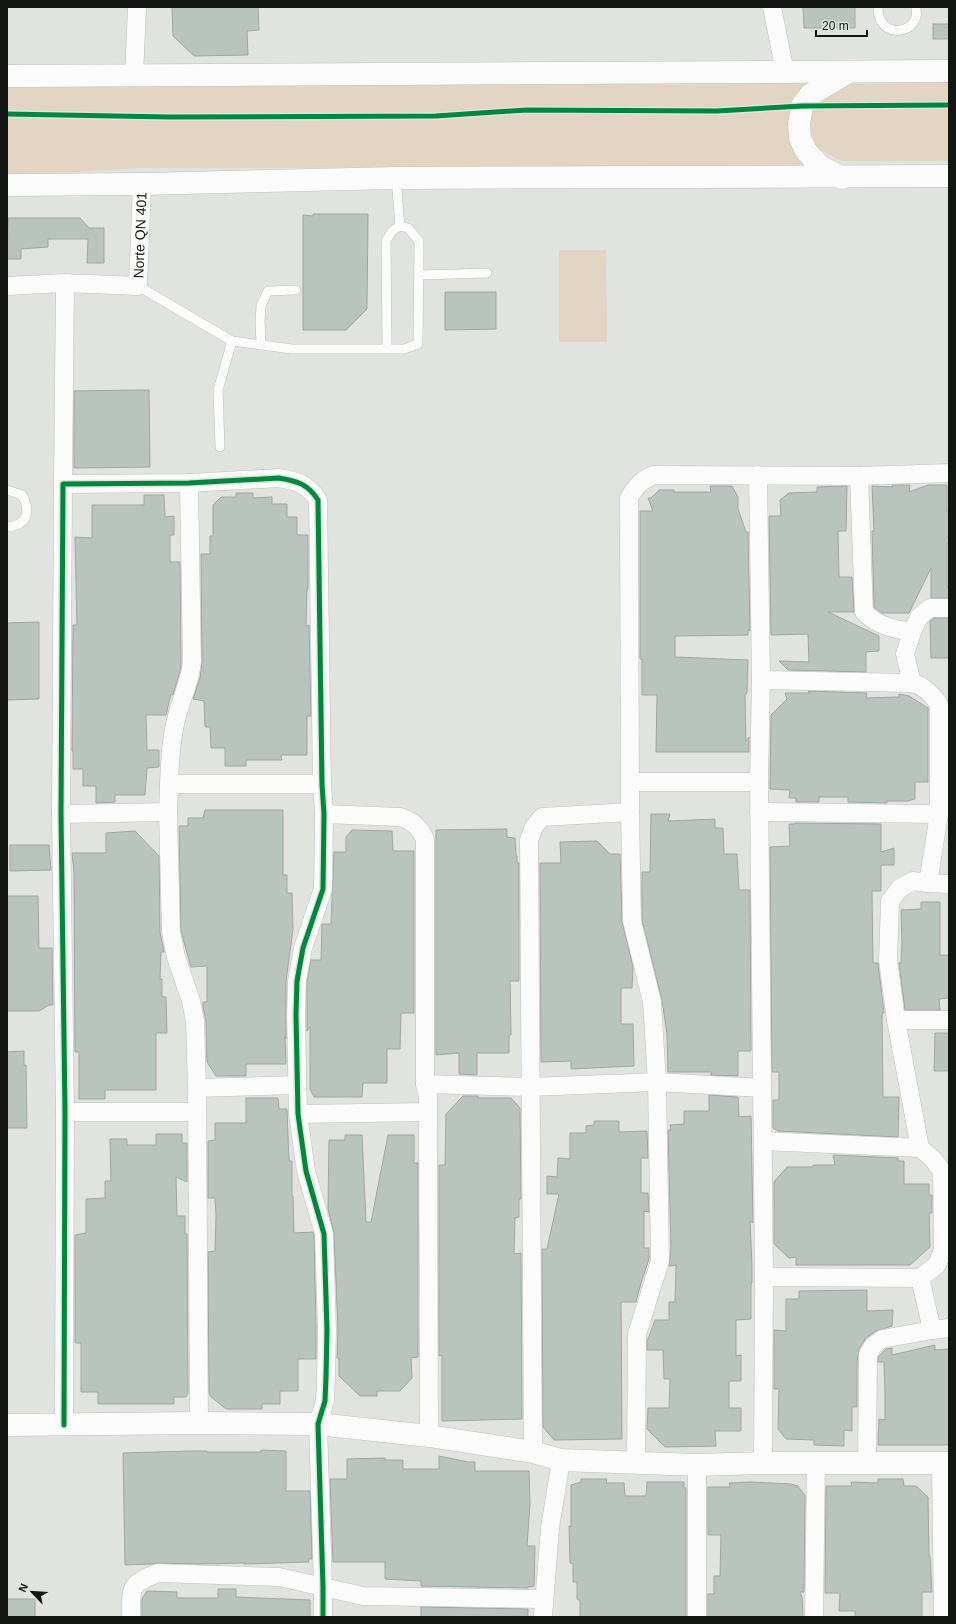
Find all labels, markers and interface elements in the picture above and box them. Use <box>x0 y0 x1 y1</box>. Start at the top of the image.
scale bar <box>816 12 867 38</box>
text: 20 m <box>822 19 849 33</box>
street label: Norte QN 401 <box>130 191 150 279</box>
north arrow <box>12 1572 52 1612</box>
text: N <box>16 1582 30 1594</box>

